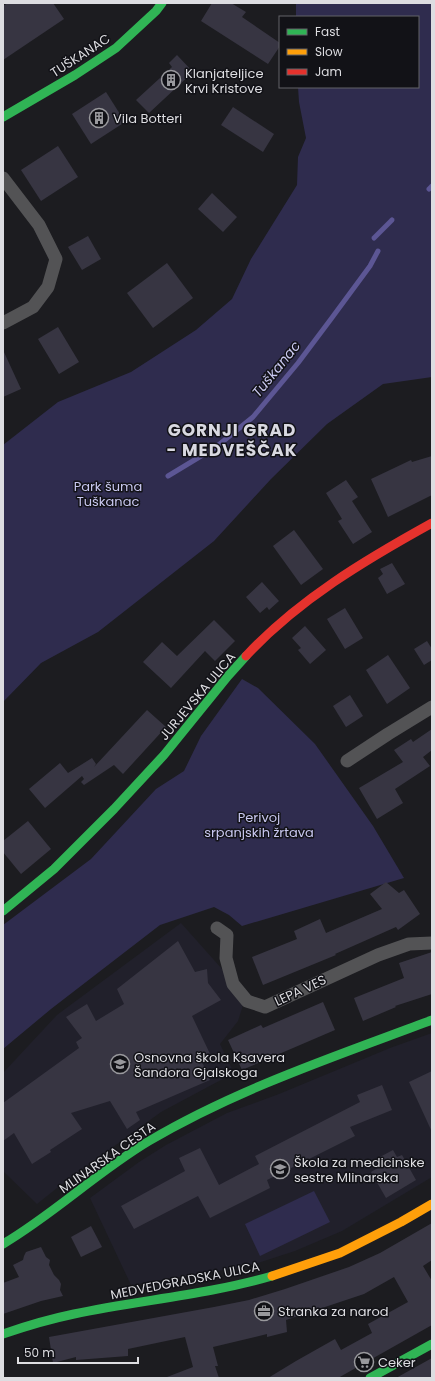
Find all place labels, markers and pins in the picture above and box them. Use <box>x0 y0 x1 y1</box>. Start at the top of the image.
place label: Klanjateljice Krvi Kristove <box>185 64 263 98</box>
building icon: Klanjateljice Krvi Kristove <box>160 69 182 91</box>
building icon: Vila Botteri <box>88 107 110 129</box>
place label: Vila Botteri <box>113 109 182 128</box>
place label: Osnovna škola Ksavera Šandora Gjalskoga <box>134 1048 285 1082</box>
school or university icon: Osnovna škola Ksavera Šandora Gjalskoga <box>109 1053 131 1075</box>
place label: Škola za medicinske sestre Mlinarska <box>294 1153 425 1187</box>
school or university icon: Škola za medicinske sestre Mlinarska <box>269 1158 291 1180</box>
office icon: Stranka za narod <box>253 1300 275 1322</box>
place label: Stranka za narod <box>278 1302 389 1321</box>
supermarket icon: Ceker <box>353 1351 375 1373</box>
place label: Ceker <box>378 1353 416 1372</box>

